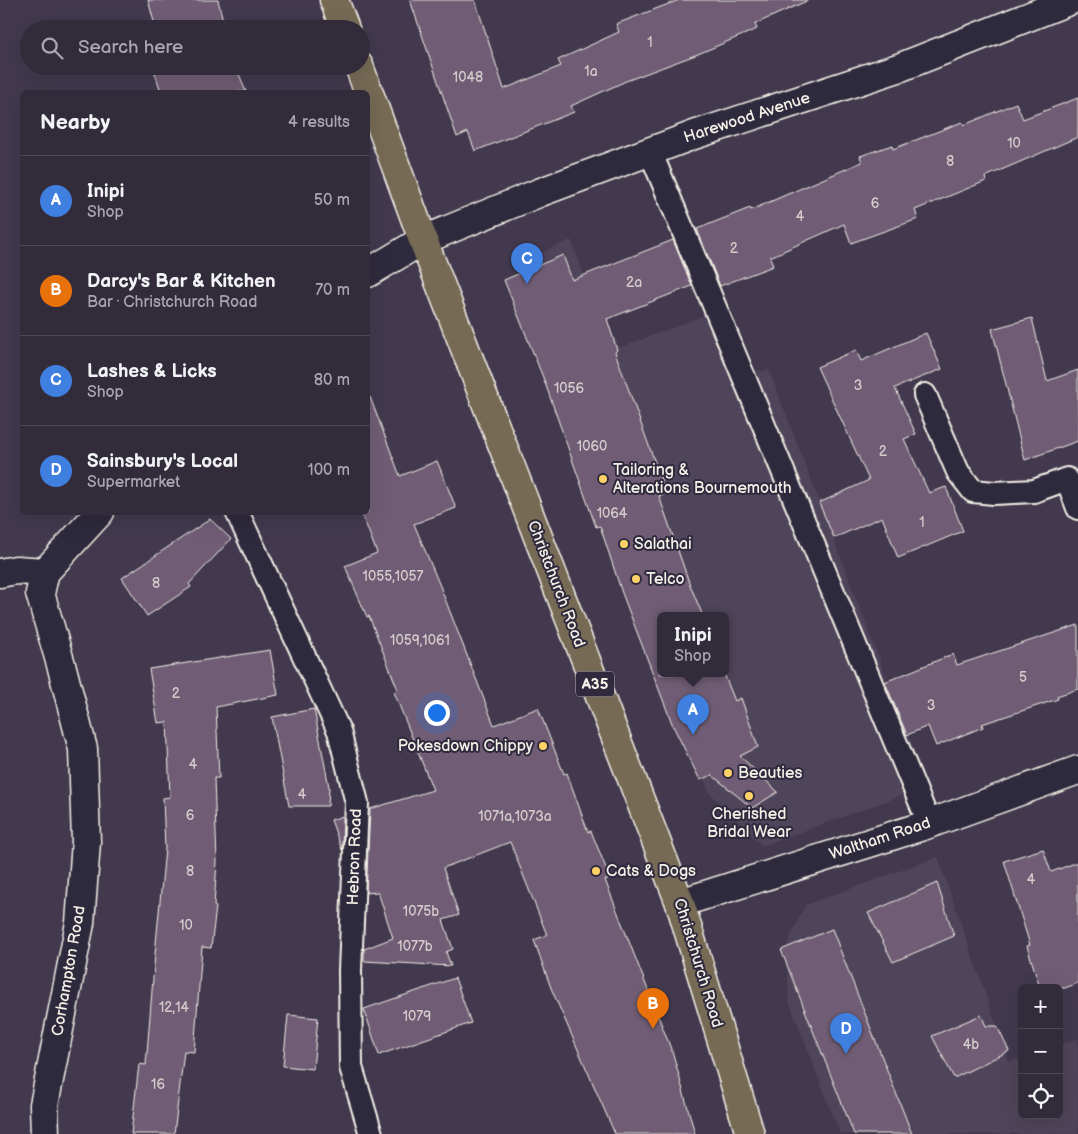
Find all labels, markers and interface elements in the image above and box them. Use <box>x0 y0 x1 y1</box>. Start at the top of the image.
search box <box>20 20 370 75</box>
icon: search <box>38 34 66 62</box>
house number: 1 <box>647 34 653 51</box>
text: Search here <box>78 36 183 59</box>
house number: 1a <box>584 63 598 80</box>
house number: 1048 <box>453 69 483 86</box>
street label: Harewood Avenue <box>681 88 813 147</box>
text: Nearby <box>40 110 110 135</box>
text: 4 results <box>288 113 350 132</box>
house number: 10 <box>1007 135 1021 152</box>
house number: 8 <box>946 153 954 170</box>
text: Inipi <box>87 180 124 203</box>
text: A <box>51 191 61 210</box>
text: 50 m <box>314 191 350 210</box>
house number: 6 <box>871 195 880 212</box>
text: Shop <box>87 203 124 222</box>
house number: 4 <box>796 208 805 225</box>
house number: 2 <box>730 240 739 257</box>
pin: C <box>511 243 543 284</box>
text: Darcy's Bar & Kitchen <box>87 270 276 293</box>
house number: 2a <box>626 274 642 291</box>
text: B <box>50 281 62 300</box>
text: 70 m <box>315 281 350 300</box>
text: Bar · Christchurch Road <box>87 293 257 312</box>
text: Lashes & Licks <box>87 360 217 383</box>
text: C <box>50 371 62 390</box>
text: 80 m <box>314 371 350 390</box>
house number: 3 <box>854 377 862 394</box>
house number: 1056 <box>554 380 585 397</box>
text: Shop <box>87 383 124 402</box>
house number: 1060 <box>577 438 607 455</box>
house number: 2 <box>879 443 888 460</box>
text: Sainsbury's Local <box>87 450 238 473</box>
text: D <box>50 461 62 480</box>
text: 100 m <box>307 461 350 480</box>
place label: Tailoring & Alterations Bournemouth <box>613 461 792 498</box>
text: Supermarket <box>87 473 180 492</box>
marker: Tailoring & Alterations Bournemouth <box>597 473 609 485</box>
house number: 1064 <box>597 505 628 522</box>
house number: 1 <box>919 514 925 531</box>
street label: Christchurch Road <box>523 518 589 650</box>
place label: Salathai <box>634 535 692 554</box>
marker: Salathai <box>618 538 630 550</box>
house number: 1055,1057 <box>363 568 424 585</box>
place label: Telco <box>646 570 684 589</box>
marker: Telco <box>630 573 642 585</box>
house number: 8 <box>152 575 160 592</box>
popup <box>657 612 729 677</box>
text: Inipi <box>674 624 712 647</box>
house number: 1059,1061 <box>390 632 450 649</box>
text: Shop <box>674 647 711 666</box>
house number: 5 <box>1019 669 1027 686</box>
road number: A35 <box>576 672 614 696</box>
house number: 2 <box>172 685 181 702</box>
pin: A <box>677 694 709 735</box>
house number: 3 <box>927 697 935 714</box>
your location <box>424 700 450 726</box>
place label: Pokesdown Chippy <box>398 737 534 756</box>
marker: Pokesdown Chippy <box>537 740 549 752</box>
house number: 4 <box>189 756 198 773</box>
place label: Beauties <box>738 764 803 783</box>
marker: Beauties <box>722 767 734 779</box>
house number: 4 <box>298 786 307 803</box>
marker: Cherished Bridal Wear <box>743 790 755 802</box>
place label: Cherished Bridal Wear <box>707 805 791 842</box>
house number: 6 <box>186 807 195 824</box>
street label: Hebron Road <box>344 808 366 906</box>
house number: 1071a,1073a <box>478 808 552 825</box>
street label: Waltham Road <box>827 814 933 864</box>
place label: Cats & Dogs <box>606 862 696 881</box>
house number: 8 <box>186 863 194 880</box>
marker: Cats & Dogs <box>590 865 602 877</box>
house number: 4 <box>1027 871 1036 888</box>
street label: Christchurch Road <box>669 896 727 1030</box>
house number: 1075b <box>403 903 439 920</box>
street label: Corhampton Road <box>48 904 90 1038</box>
house number: 10 <box>179 917 193 934</box>
house number: 1077b <box>397 938 433 955</box>
map controls <box>1018 984 1063 1119</box>
button: + <box>1018 984 1063 1029</box>
pin: B <box>637 988 669 1029</box>
house number: 12,14 <box>159 999 190 1016</box>
house number: 1079 <box>403 1008 431 1025</box>
pin: D <box>830 1013 862 1054</box>
button: − <box>1018 1029 1063 1074</box>
house number: 4b <box>963 1036 979 1053</box>
button: locate <box>1018 1074 1063 1119</box>
house number: 16 <box>151 1076 165 1093</box>

